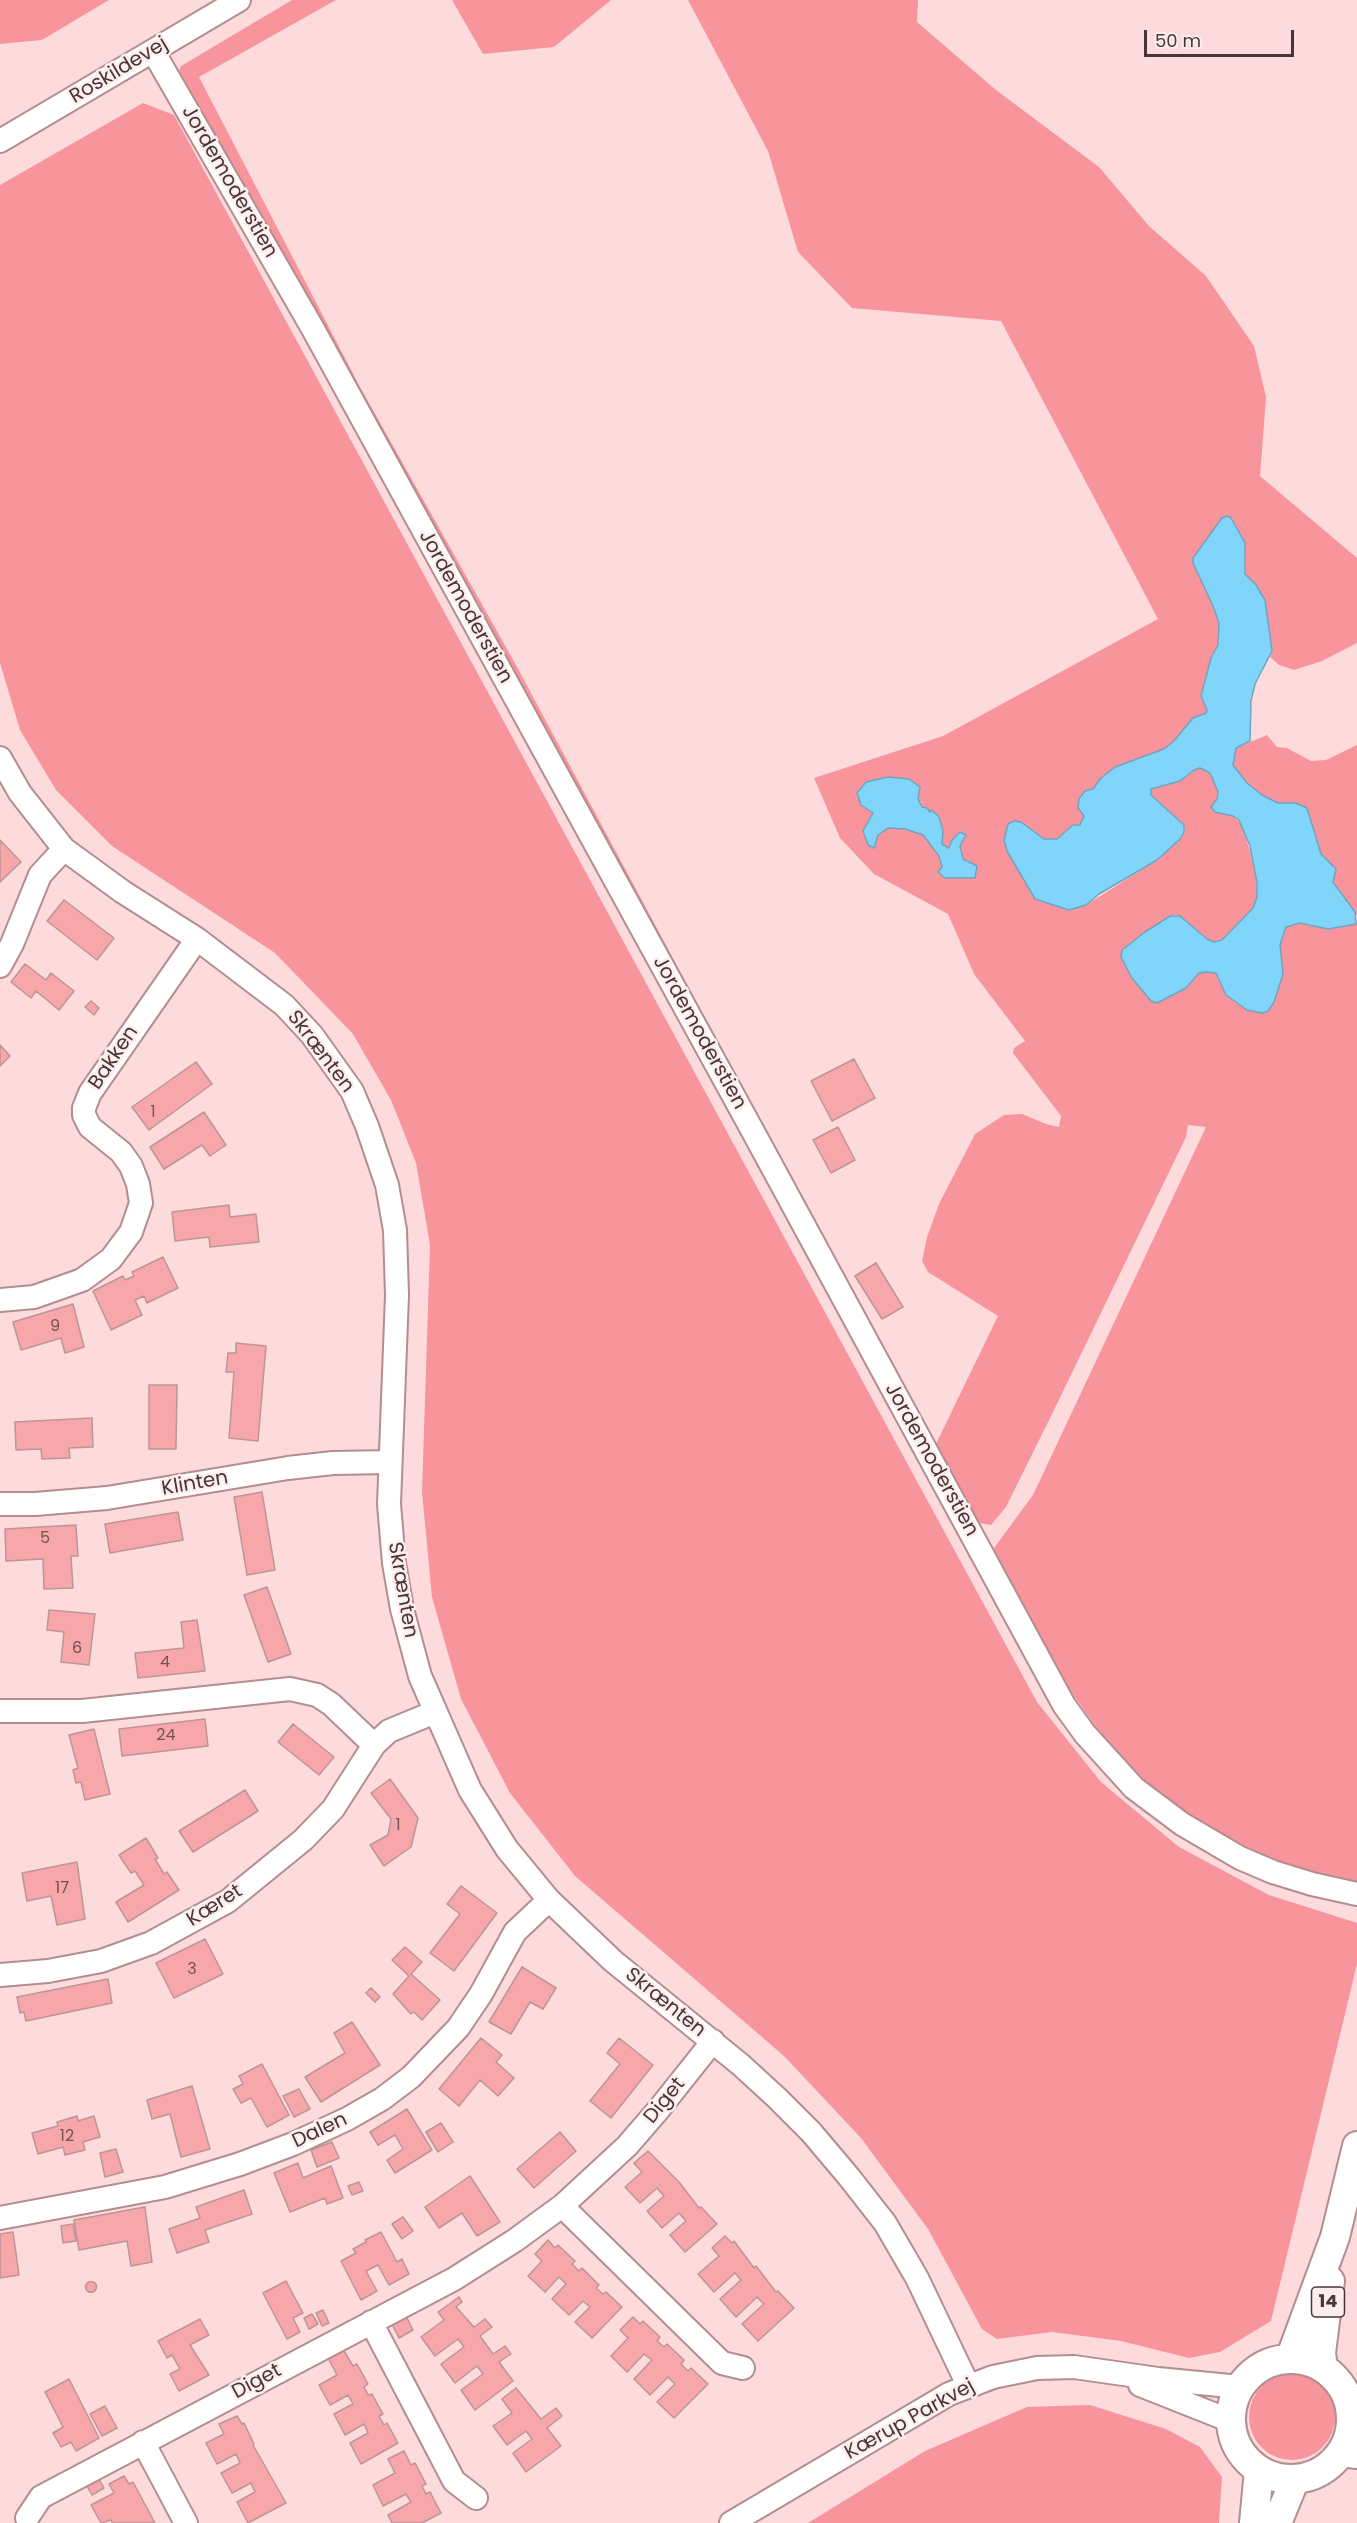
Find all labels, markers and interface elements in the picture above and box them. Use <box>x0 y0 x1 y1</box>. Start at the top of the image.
scale bar <box>1147 18 1297 56</box>
text: 50 m <box>1155 28 1201 53</box>
street label: Roskildevej <box>66 32 172 110</box>
street label: Jordemoderstien <box>176 102 282 262</box>
street label: Jordemoderstien <box>413 526 517 688</box>
street label: Jordemoderstien <box>647 952 751 1114</box>
street label: Skrænten <box>281 1006 359 1098</box>
street label: Bakken <box>84 1022 144 1094</box>
house number: 1 <box>150 1103 156 1123</box>
house number: 9 <box>50 1317 60 1337</box>
street label: Jordemoderstien <box>879 1379 983 1541</box>
street label: Klinten <box>160 1466 230 1502</box>
house number: 5 <box>40 1529 50 1549</box>
street label: Skrænten <box>382 1540 422 1640</box>
house number: 6 <box>72 1639 82 1659</box>
house number: 4 <box>160 1653 170 1673</box>
house number: 24 <box>156 1726 176 1746</box>
house number: 1 <box>395 1816 401 1836</box>
house number: 17 <box>55 1879 69 1899</box>
street label: Kæret <box>183 1880 247 1932</box>
house number: 3 <box>187 1960 197 1980</box>
street label: Skrænten <box>620 1963 710 2043</box>
street label: Diget <box>639 2073 691 2129</box>
street label: Dalen <box>289 2108 351 2154</box>
house number: 12 <box>60 2127 74 2147</box>
road number: 14 <box>1312 2287 1344 2317</box>
street label: Diget <box>228 2359 286 2405</box>
street label: Kærup Parkvej <box>841 2374 979 2466</box>

